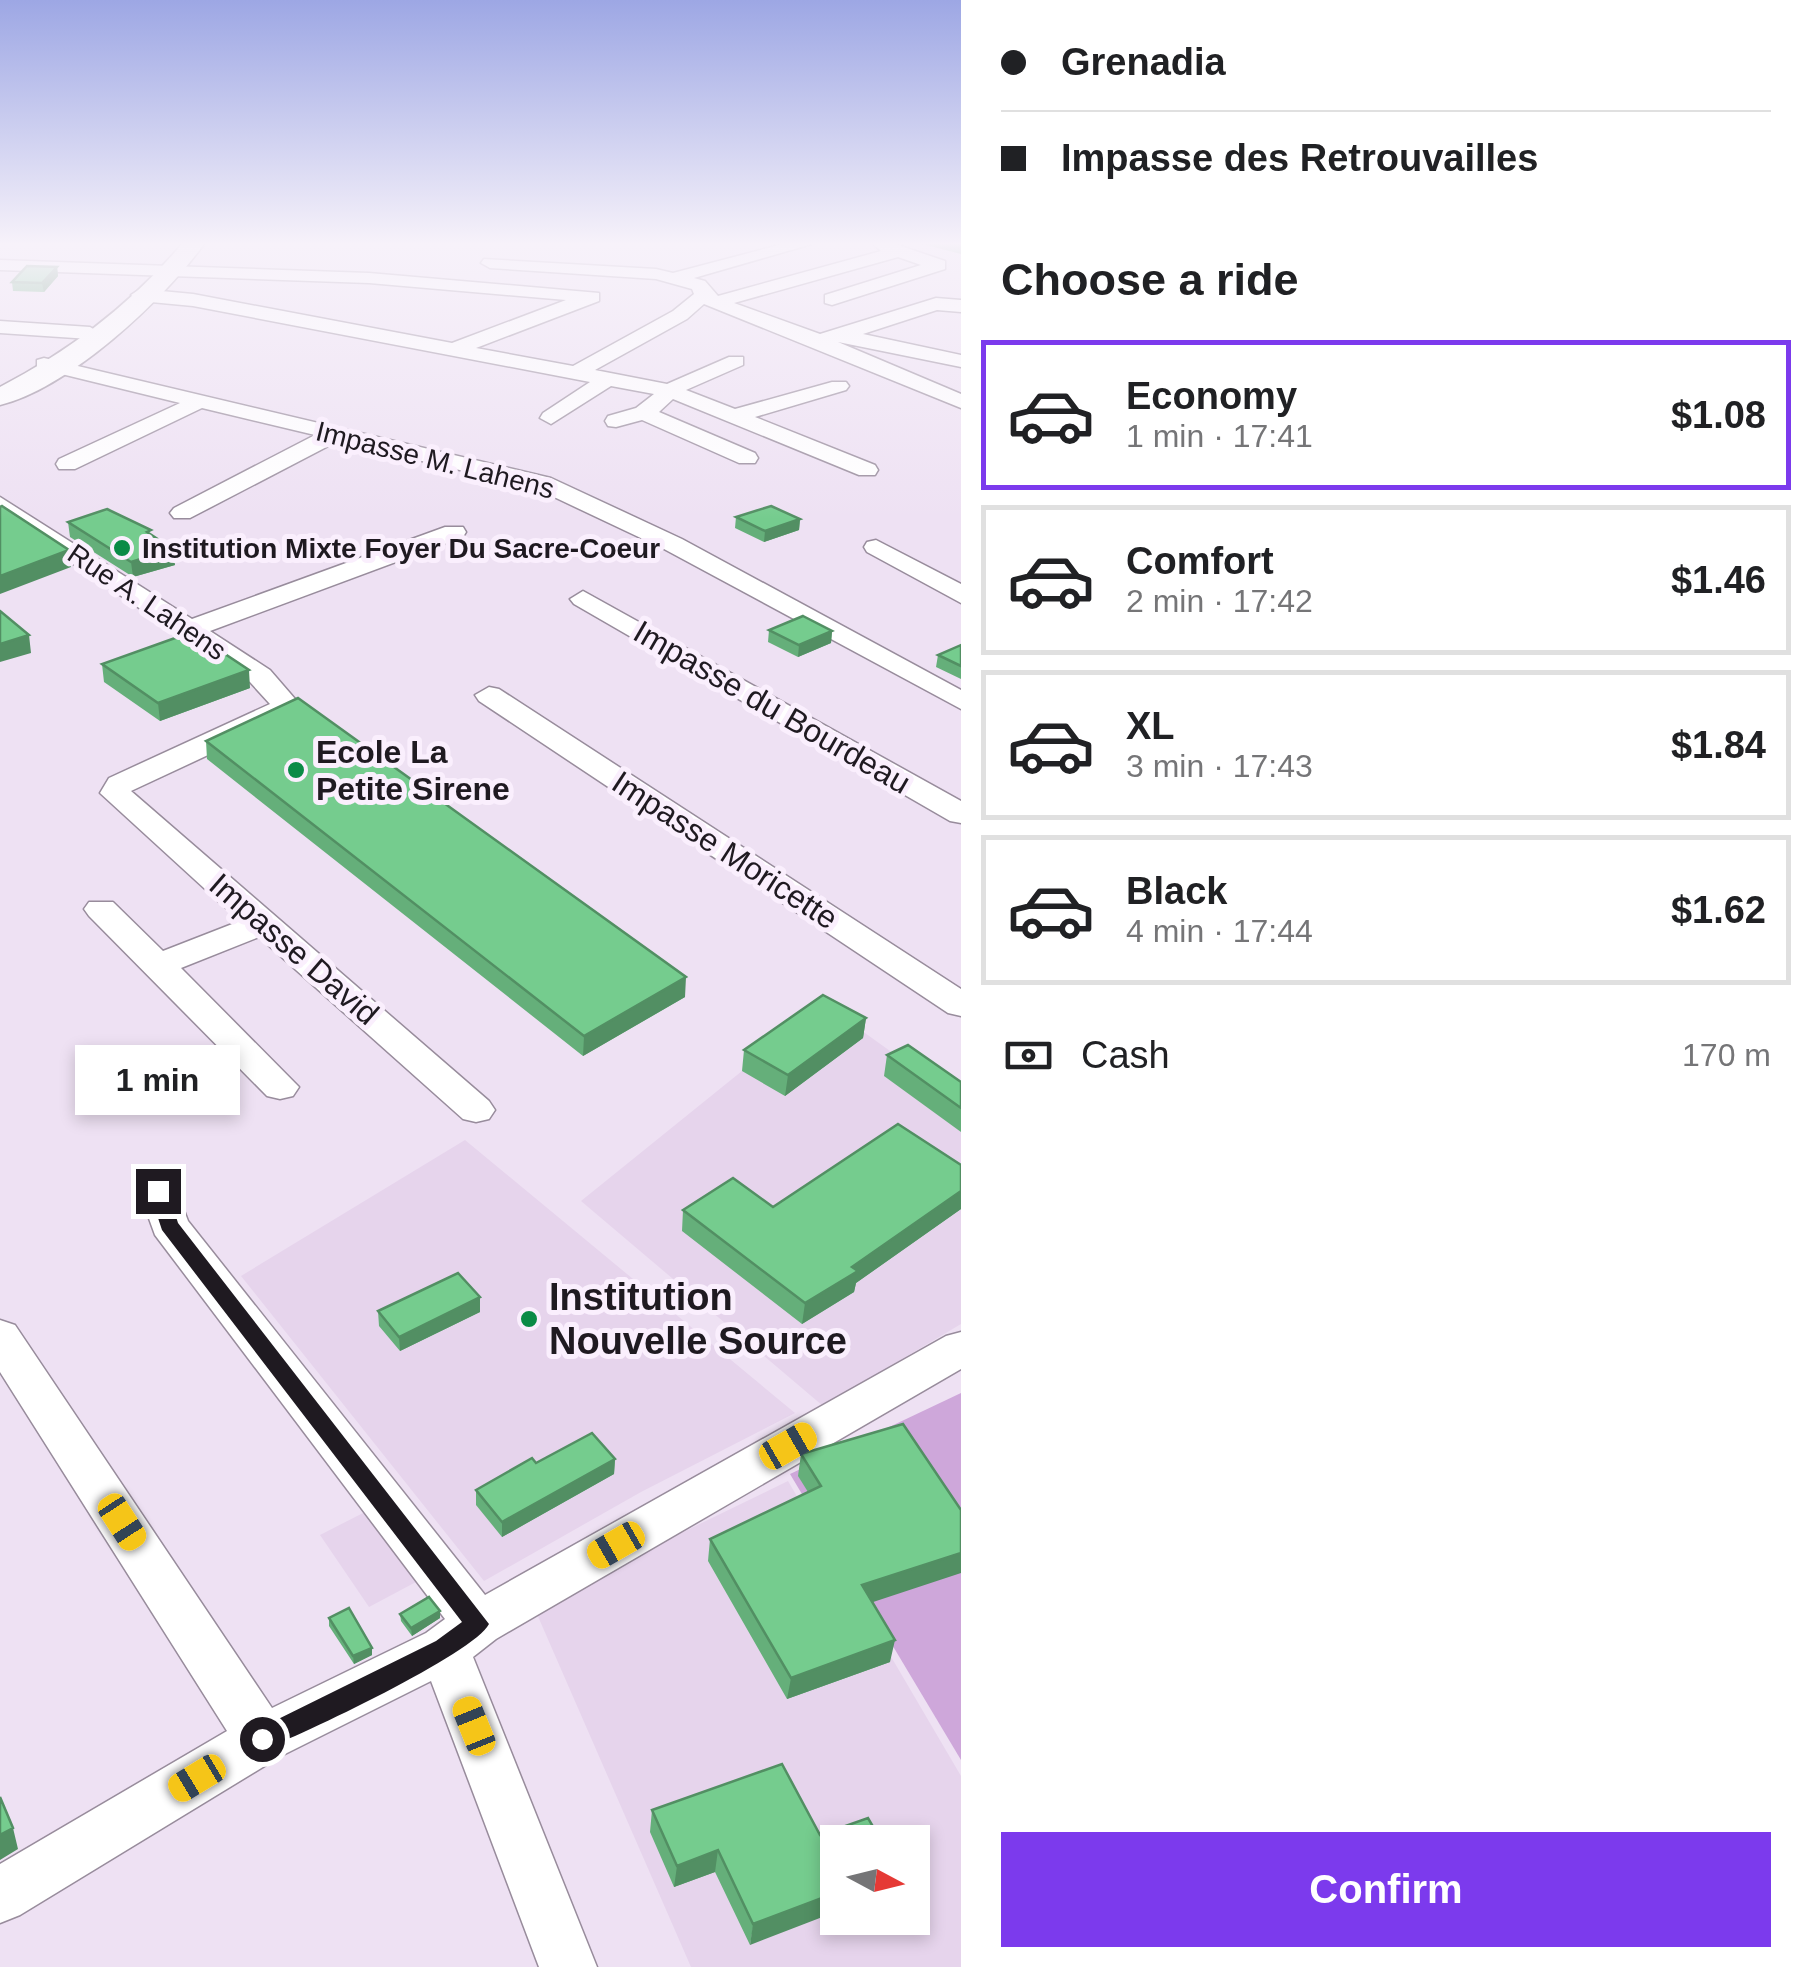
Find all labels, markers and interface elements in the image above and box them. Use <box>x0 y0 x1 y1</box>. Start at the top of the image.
text: Grenadia <box>1061 41 1226 83</box>
text: Impasse des Retrouvailles <box>1061 137 1538 179</box>
text: Choose a ride <box>1001 254 1299 305</box>
icon: car <box>1006 370 1096 460</box>
text: Economy <box>1126 375 1297 417</box>
text: $1.08 <box>1671 394 1766 436</box>
street label: Impasse M. Lahens <box>313 415 557 505</box>
text: 1 min · 17:41 <box>1126 418 1313 454</box>
place label: Institution Mixte Foyer Du Sacre-Coeur <box>142 533 660 564</box>
icon: car <box>1006 535 1096 625</box>
marker: Institution Mixte Foyer Du Sacre-Coeur <box>111 537 133 559</box>
street label: Rue A. Lahens <box>62 538 232 666</box>
text: Comfort <box>1126 540 1274 582</box>
text: $1.46 <box>1671 559 1766 601</box>
text: 2 min · 17:42 <box>1126 583 1313 619</box>
street label: Impasse du Bourdeau <box>627 613 917 801</box>
icon: car <box>1006 700 1096 790</box>
text: XL <box>1126 705 1175 747</box>
text: $1.84 <box>1671 724 1766 766</box>
place label: Ecole La Petite Sirene <box>316 734 510 807</box>
text: 3 min · 17:43 <box>1126 748 1313 784</box>
marker: Ecole La Petite Sirene <box>285 759 307 781</box>
street label: Impasse Moricette <box>606 764 844 936</box>
icon: car <box>1006 865 1096 955</box>
street label: Impasse David <box>202 866 386 1032</box>
text: Black <box>1126 870 1227 912</box>
text: $1.62 <box>1671 889 1766 931</box>
text: 4 min · 17:44 <box>1126 913 1313 949</box>
icon: cash <box>1001 1028 1056 1083</box>
text: Cash <box>1081 1034 1170 1076</box>
text: 170 m <box>1682 1037 1771 1073</box>
callout: 1 min <box>76 1046 240 1116</box>
text: 1 min <box>116 1062 199 1098</box>
route end <box>136 1169 181 1214</box>
place label: Institution Nouvelle Source <box>549 1276 847 1362</box>
marker: Institution Nouvelle Source <box>518 1308 540 1330</box>
car <box>755 1418 821 1474</box>
car <box>93 1489 151 1555</box>
car <box>583 1517 649 1573</box>
car <box>449 1693 499 1759</box>
route start <box>240 1717 285 1762</box>
car <box>164 1750 230 1806</box>
north arrow <box>820 1825 930 1935</box>
map controls <box>820 1825 930 1935</box>
button: Confirm <box>1001 1832 1771 1947</box>

